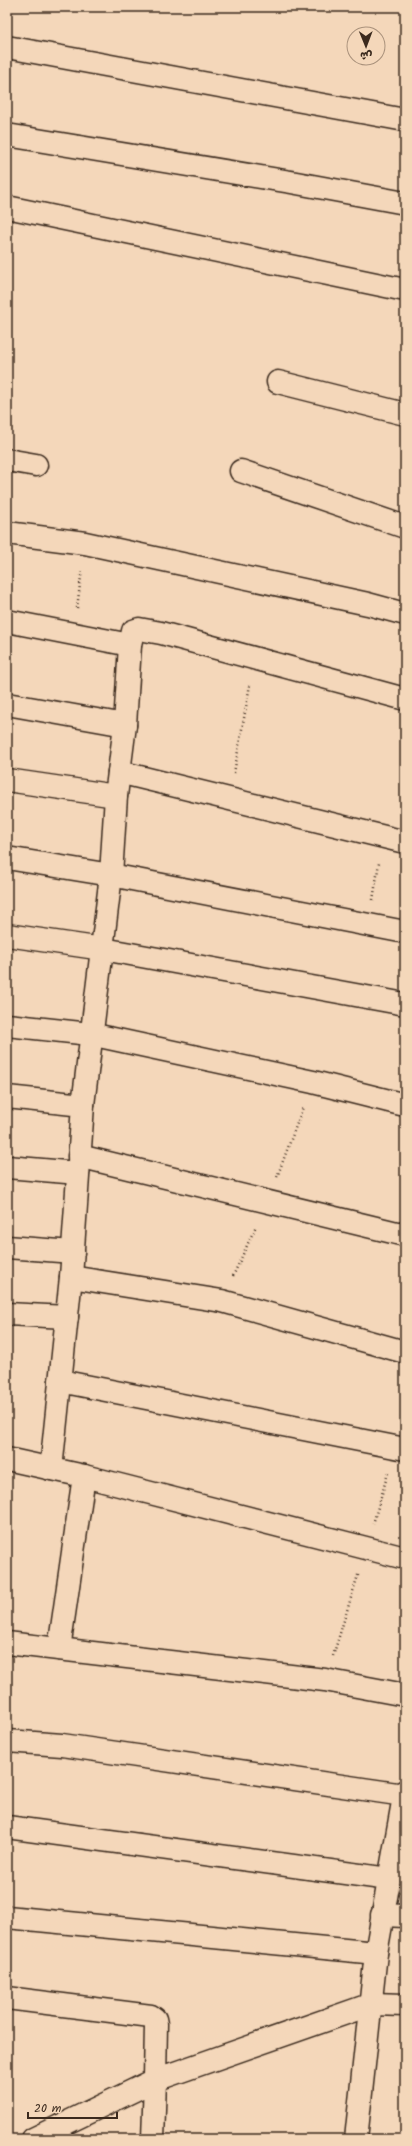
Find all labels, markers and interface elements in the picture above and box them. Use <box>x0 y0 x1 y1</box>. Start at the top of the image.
north arrow <box>346 26 386 66</box>
text: ش <box>360 46 372 64</box>
scale bar <box>28 2094 117 2120</box>
text: 20 m <box>34 2099 62 2118</box>

